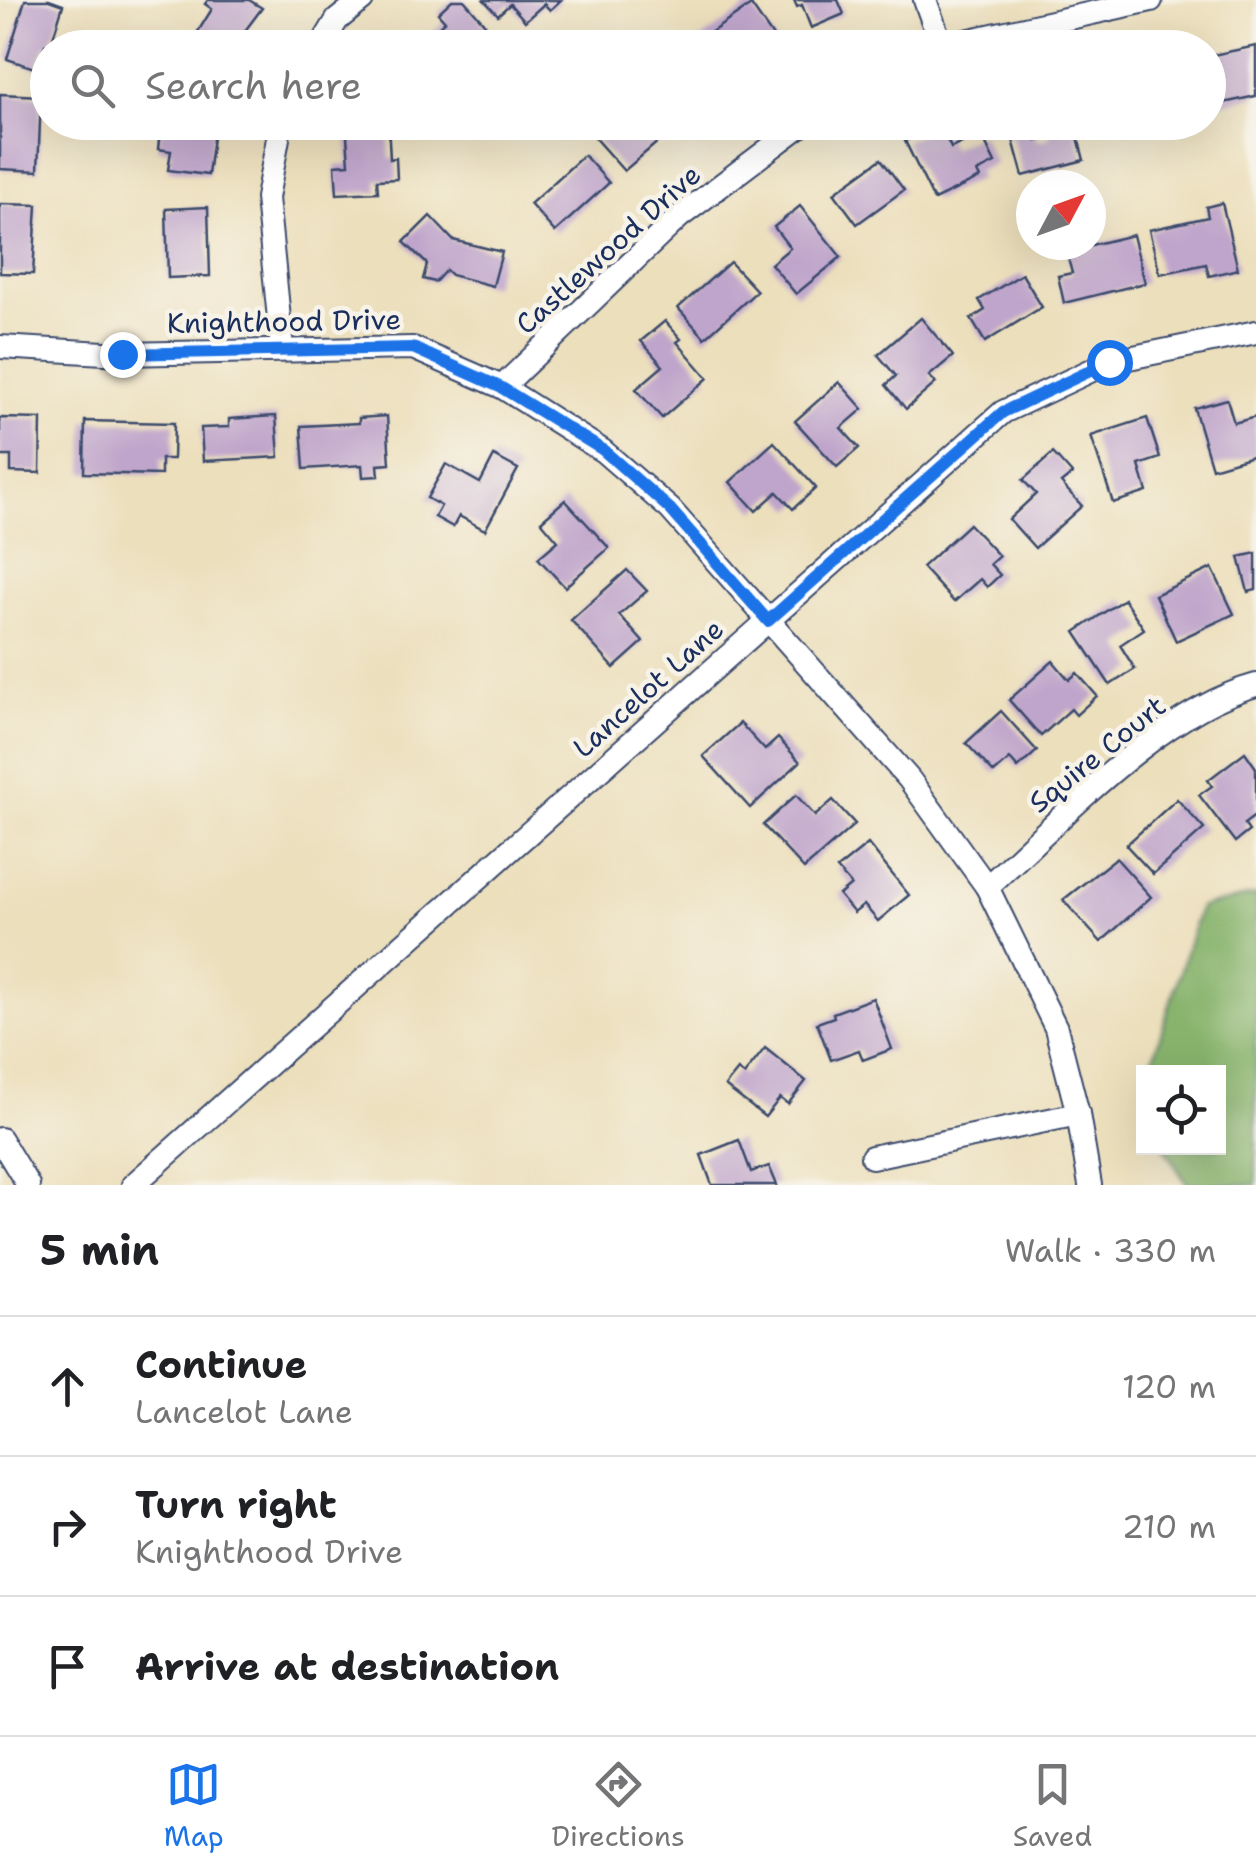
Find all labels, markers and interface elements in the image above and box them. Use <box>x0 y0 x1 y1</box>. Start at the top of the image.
search box <box>30 30 1226 140</box>
icon: search <box>65 58 120 113</box>
text: Search here <box>145 60 362 111</box>
street label: Castlewood Drive <box>507 156 709 342</box>
north arrow <box>1016 170 1106 260</box>
street label: Knighthood Drive <box>166 300 402 342</box>
route end <box>100 332 146 378</box>
route start <box>1087 340 1133 386</box>
street label: Lancelot Lane <box>564 610 732 766</box>
street label: Squire Court <box>1021 687 1173 821</box>
map controls <box>1136 1065 1226 1155</box>
button: locate <box>1136 1065 1226 1155</box>
text: 5 min <box>40 1222 159 1278</box>
text: Walk · 330 m <box>1005 1229 1216 1272</box>
text: Continue <box>135 1339 307 1390</box>
icon: ahead <box>40 1359 95 1414</box>
text: 120 m <box>1122 1365 1216 1408</box>
text: Lancelot Lane <box>135 1390 353 1433</box>
text: Turn right <box>135 1479 337 1530</box>
icon: right <box>40 1499 95 1554</box>
text: 210 m <box>1122 1505 1216 1548</box>
text: Knighthood Drive <box>135 1530 403 1573</box>
icon: arrive <box>40 1639 95 1694</box>
text: Arrive at destination <box>135 1641 559 1692</box>
tab: Map <box>164 1757 224 1855</box>
tab: Directions <box>551 1757 685 1855</box>
tab: Saved <box>1013 1757 1092 1855</box>

